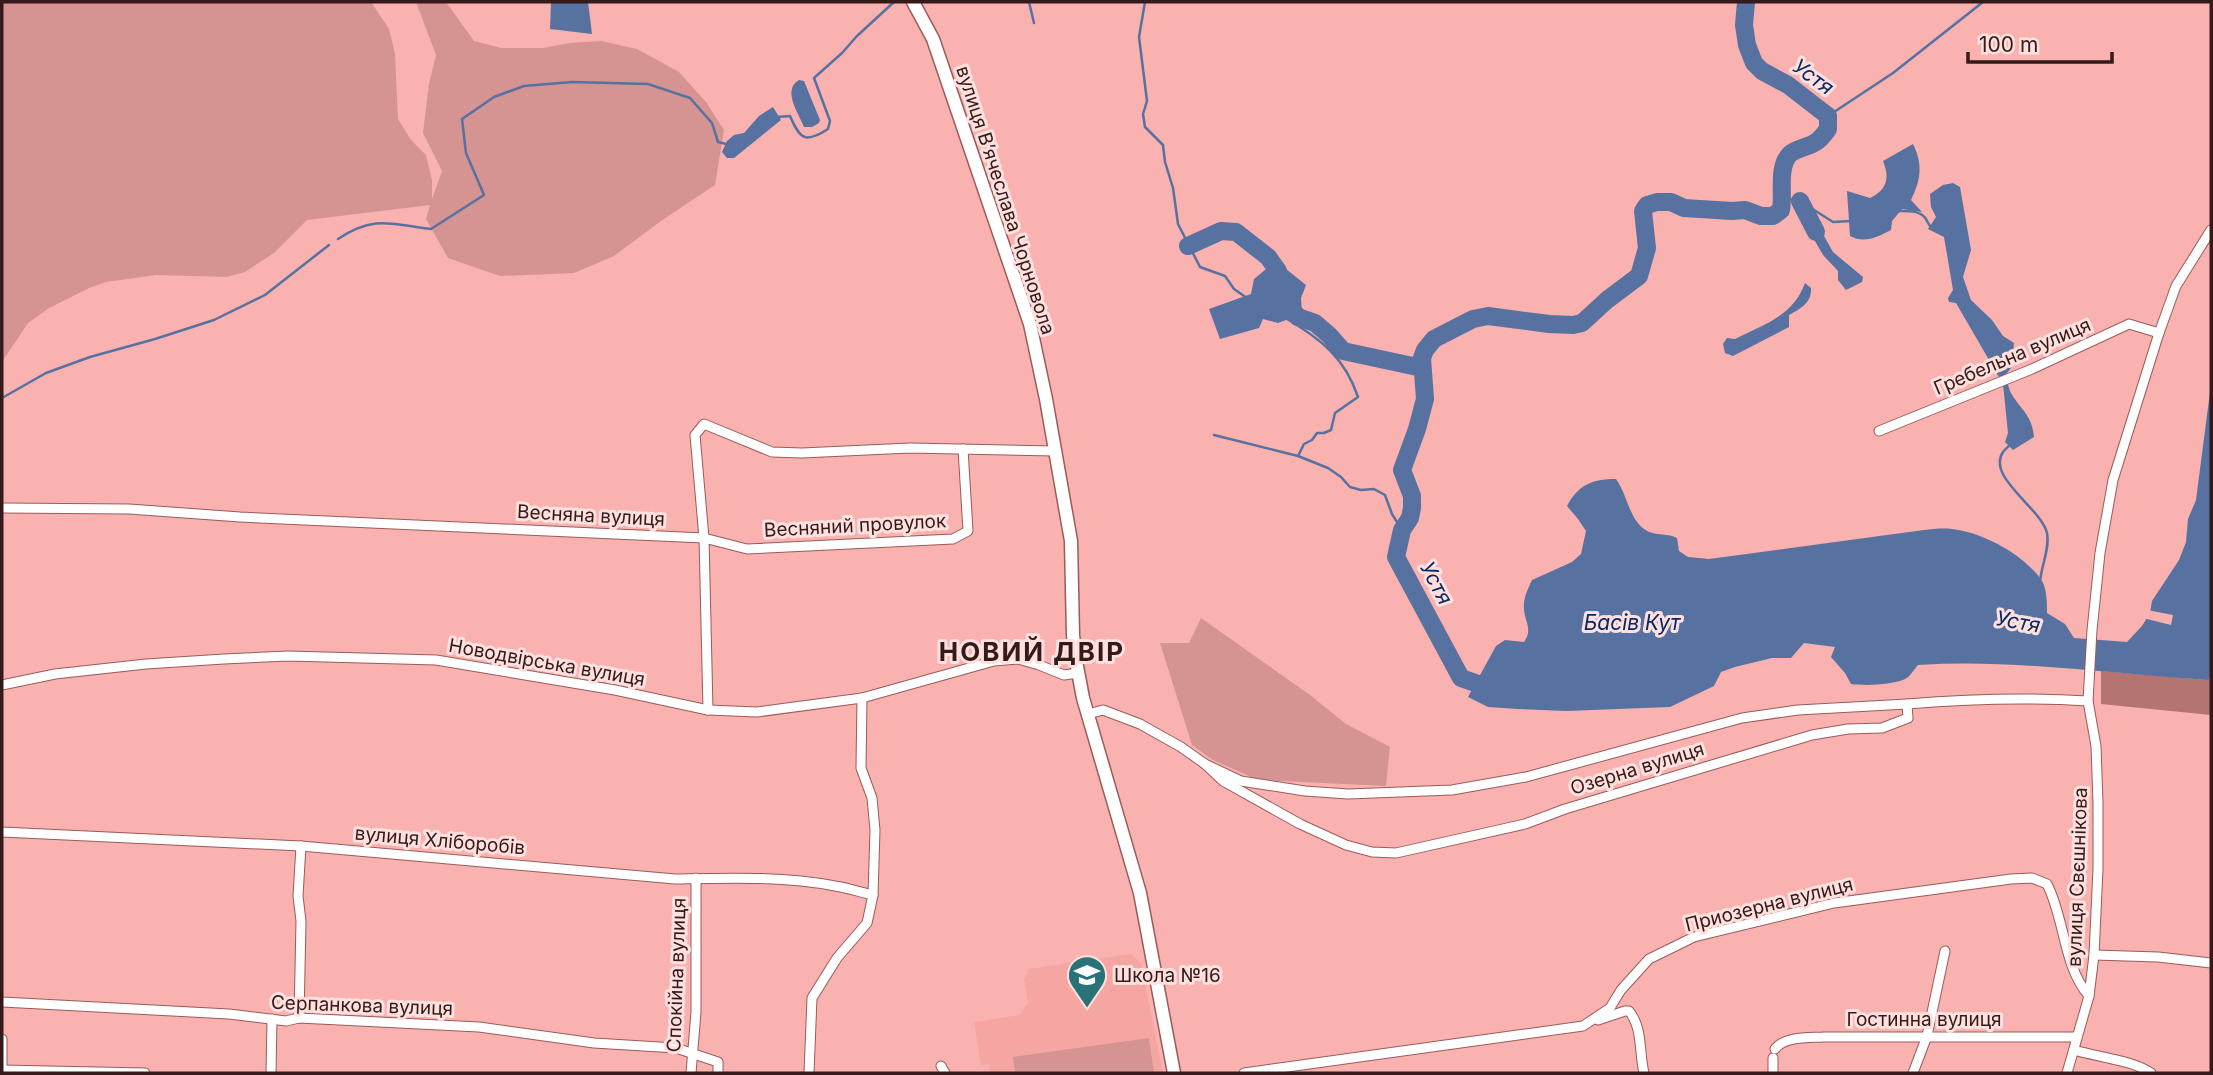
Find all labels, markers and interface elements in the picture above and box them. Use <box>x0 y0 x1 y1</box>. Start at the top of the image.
scale bar <box>1968 21 2112 65</box>
text: 100 m <box>1979 32 2038 57</box>
water label: Устя <box>1788 53 1839 100</box>
street label: вулиця Вʼячеслава Чорновола <box>951 63 1060 337</box>
street label: Гребельна вулиця <box>1930 313 2094 400</box>
street label: Весняна вулиця <box>516 500 665 531</box>
street label: Весняний провулок <box>763 509 947 542</box>
water label: Устя <box>1415 557 1458 608</box>
water label: Устя <box>1994 605 2042 638</box>
water label: Басів Кут <box>1584 610 1681 635</box>
street label: Новодвірська вулиця <box>447 634 647 691</box>
district label: НОВИЙ ДВІР <box>939 636 1125 667</box>
street label: Озерна вулиця <box>1568 737 1707 800</box>
street label: вулиця Свєшнікова <box>2063 787 2092 967</box>
street label: вулиця Хліборобів <box>354 822 526 859</box>
street label: Приозерна вулиця <box>1683 872 1856 936</box>
street label: Спокійна вулиця <box>662 897 691 1053</box>
school or university icon: Школа №16 <box>1066 954 1108 1009</box>
place label: Школа №16 <box>1114 964 1221 987</box>
street label: Серпанкова вулиця <box>271 991 453 1020</box>
street label: Гостинна вулиця <box>1846 1008 2002 1031</box>

